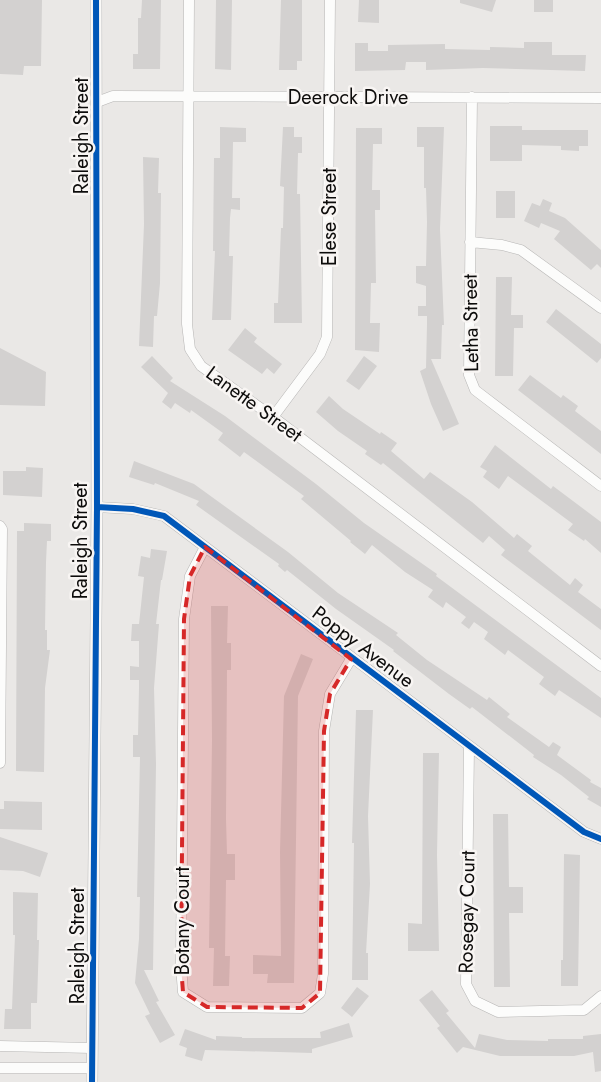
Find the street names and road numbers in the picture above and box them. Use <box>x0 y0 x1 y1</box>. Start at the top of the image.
street label: Raleigh Street <box>67 78 96 194</box>
street label: Deerock Drive <box>288 83 408 112</box>
street label: Elese Street <box>315 168 344 266</box>
street label: Letha Street <box>456 274 486 372</box>
street label: Lanette Street <box>200 359 308 449</box>
street label: Raleigh Street <box>66 483 95 599</box>
street label: Poppy Avenue <box>306 599 420 695</box>
street label: Rosegay Court <box>451 850 483 974</box>
street label: Botany Court <box>168 867 197 975</box>
street label: Raleigh Street <box>63 888 92 1004</box>

